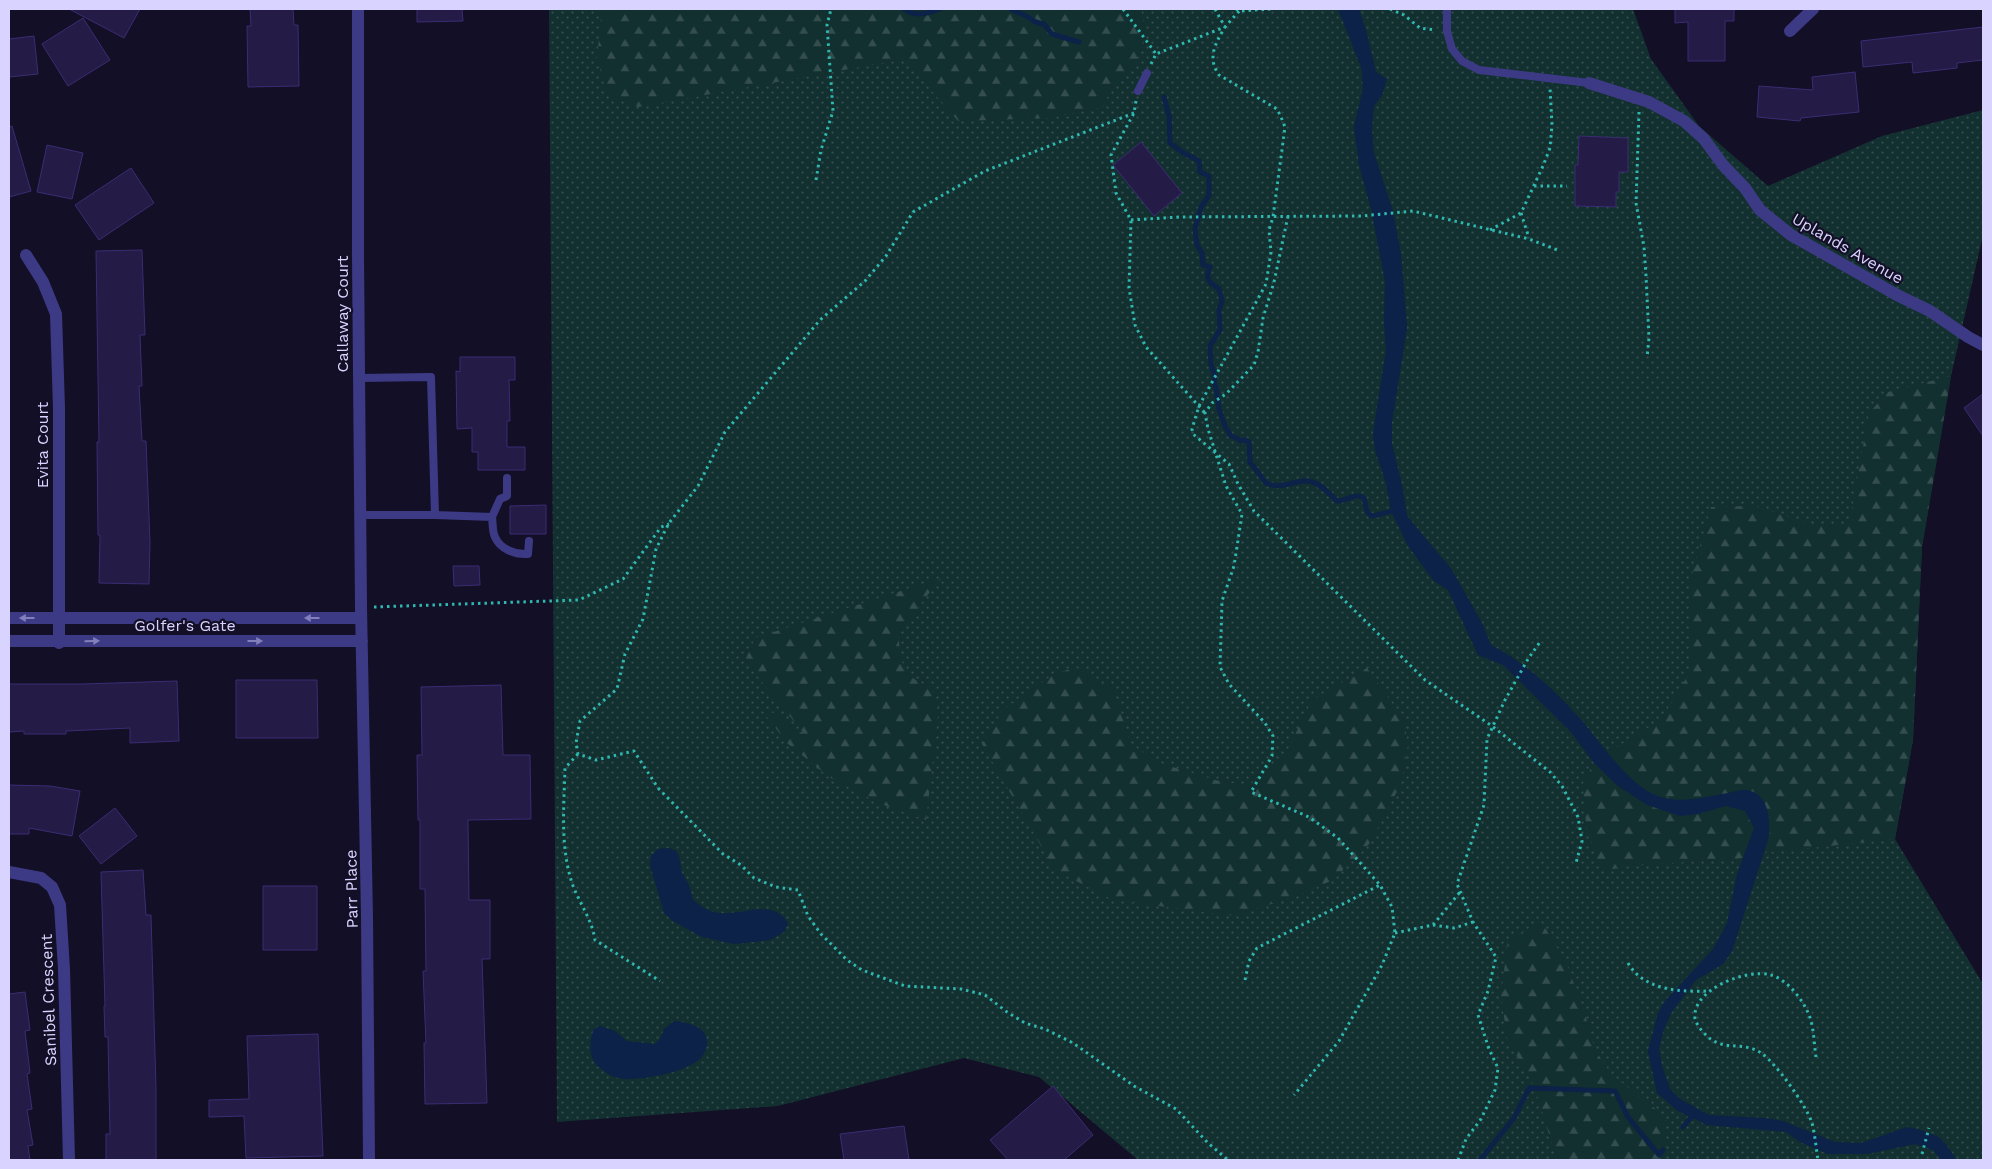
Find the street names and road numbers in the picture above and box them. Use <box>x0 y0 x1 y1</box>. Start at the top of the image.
street label: Uplands Avenue <box>1789 209 1907 288</box>
street label: Callaway Court <box>333 255 352 373</box>
street label: Evita Court <box>33 402 52 488</box>
street label: Golfer's Gate <box>134 616 236 635</box>
street label: Parr Place <box>341 849 362 929</box>
street label: Sanibel Crescent <box>37 933 60 1066</box>

